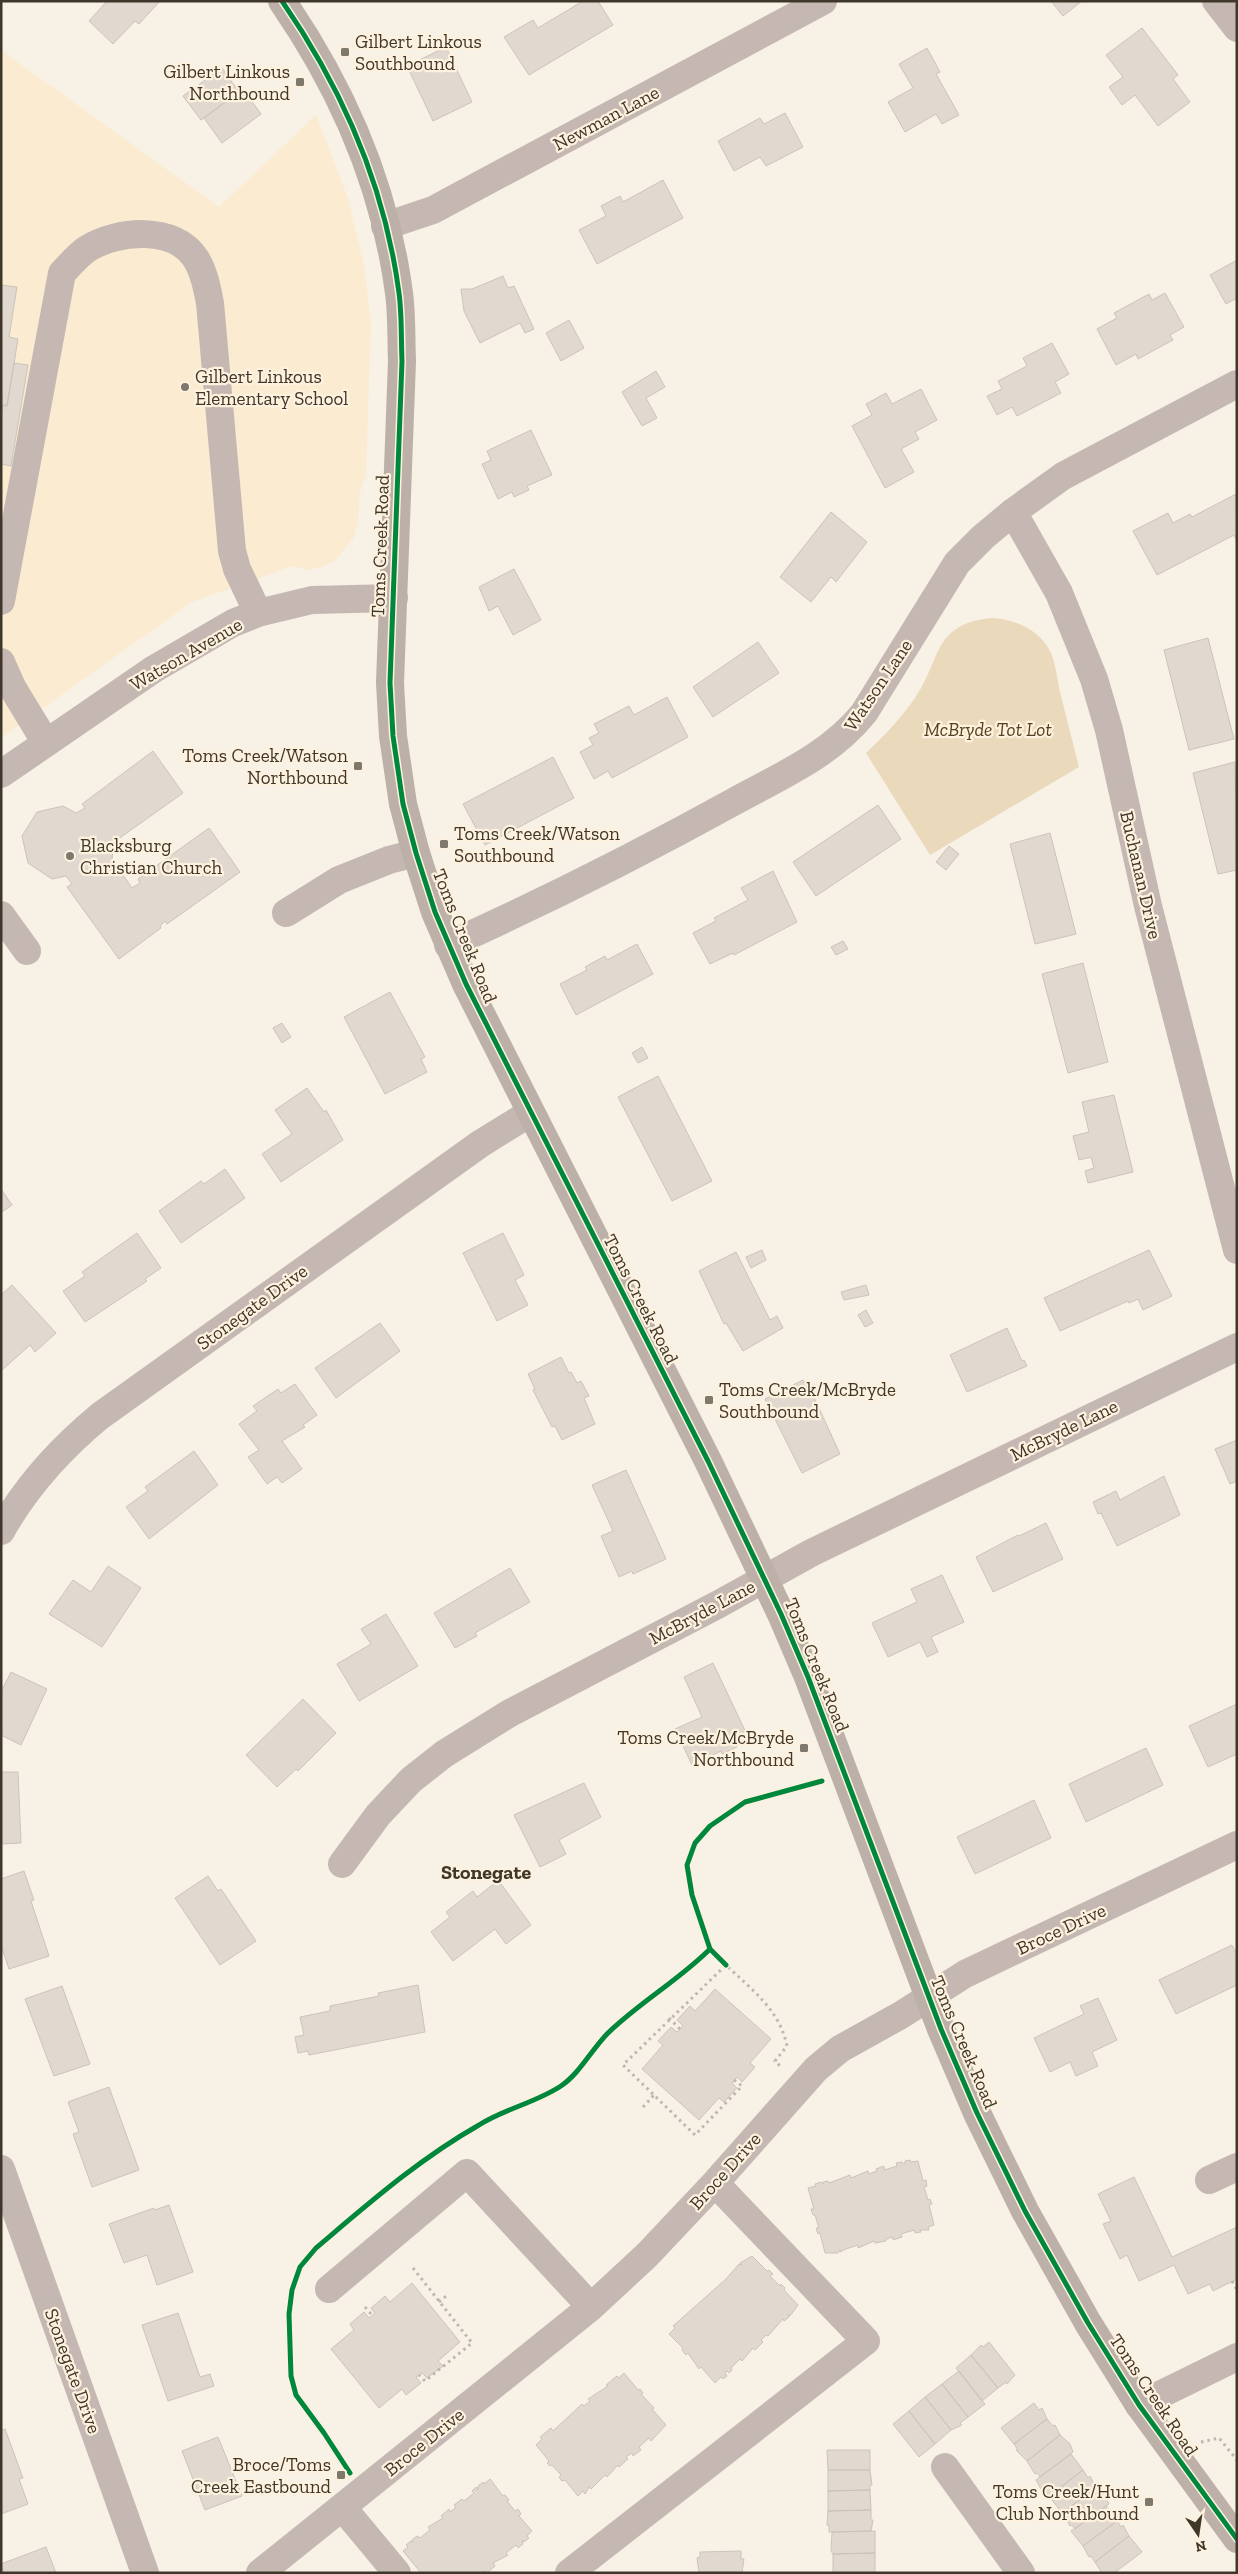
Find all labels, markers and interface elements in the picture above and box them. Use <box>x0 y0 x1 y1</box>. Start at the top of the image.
place label: Gilbert Linkous Southbound <box>355 30 482 75</box>
marker: Gilbert Linkous Southbound <box>339 46 351 58</box>
place label: Gilbert Linkous Northbound <box>163 60 291 105</box>
marker: Gilbert Linkous Northbound <box>294 76 306 88</box>
street label: Newman Lane <box>549 80 663 156</box>
place label: Gilbert Linkous Elementary School <box>195 365 348 410</box>
marker: Gilbert Linkous Elementary School <box>179 381 191 393</box>
street label: Toms Creek Road <box>366 474 394 618</box>
street label: Watson Avenue <box>126 612 246 695</box>
street label: Watson Lane <box>839 635 917 735</box>
park label: McBryde Tot Lot <box>924 718 1052 741</box>
place label: Toms Creek/Watson Northbound <box>182 744 349 789</box>
marker: Toms Creek/Watson Northbound <box>352 760 364 772</box>
street label: Buchanan Drive <box>1115 809 1167 941</box>
place label: Toms Creek/Watson Southbound <box>454 822 620 867</box>
place label: Blacksburg Christian Church <box>80 834 223 879</box>
marker: Toms Creek/Watson Southbound <box>438 838 450 850</box>
marker: Blacksburg Christian Church <box>64 850 76 862</box>
street label: Toms Creek Road <box>428 866 503 1007</box>
street label: Toms Creek Road <box>598 1230 684 1368</box>
street label: Stonegate Drive <box>192 1259 312 1355</box>
place label: Toms Creek/McBryde Southbound <box>719 1378 896 1423</box>
marker: Toms Creek/McBryde Southbound <box>703 1394 715 1406</box>
street label: McBryde Lane <box>1006 1394 1122 1466</box>
street label: McBryde Lane <box>645 1574 759 1650</box>
street label: Toms Creek Road <box>780 1595 855 1736</box>
place label: Toms Creek/McBryde Northbound <box>617 1726 795 1771</box>
marker: Toms Creek/McBryde Northbound <box>798 1742 810 1754</box>
district label: Stonegate <box>441 1860 531 1884</box>
street label: Broce Drive <box>1013 1898 1109 1960</box>
street label: Toms Creek Road <box>926 1972 1003 2113</box>
street label: Broce Drive <box>684 2128 766 2214</box>
street label: Stonegate Drive <box>40 2305 106 2437</box>
street label: Toms Creek Road <box>1105 2329 1204 2461</box>
street label: Broce Drive <box>379 2403 469 2481</box>
place label: Broce/Toms Creek Eastbound <box>191 2453 332 2498</box>
marker: Broce/Toms Creek Eastbound <box>335 2469 347 2481</box>
place label: Toms Creek/Hunt Club Northbound <box>993 2480 1140 2525</box>
marker: Toms Creek/Hunt Club Northbound <box>1143 2496 1155 2508</box>
north arrow <box>1173 2509 1223 2559</box>
text: N <box>1193 2537 1208 2556</box>

